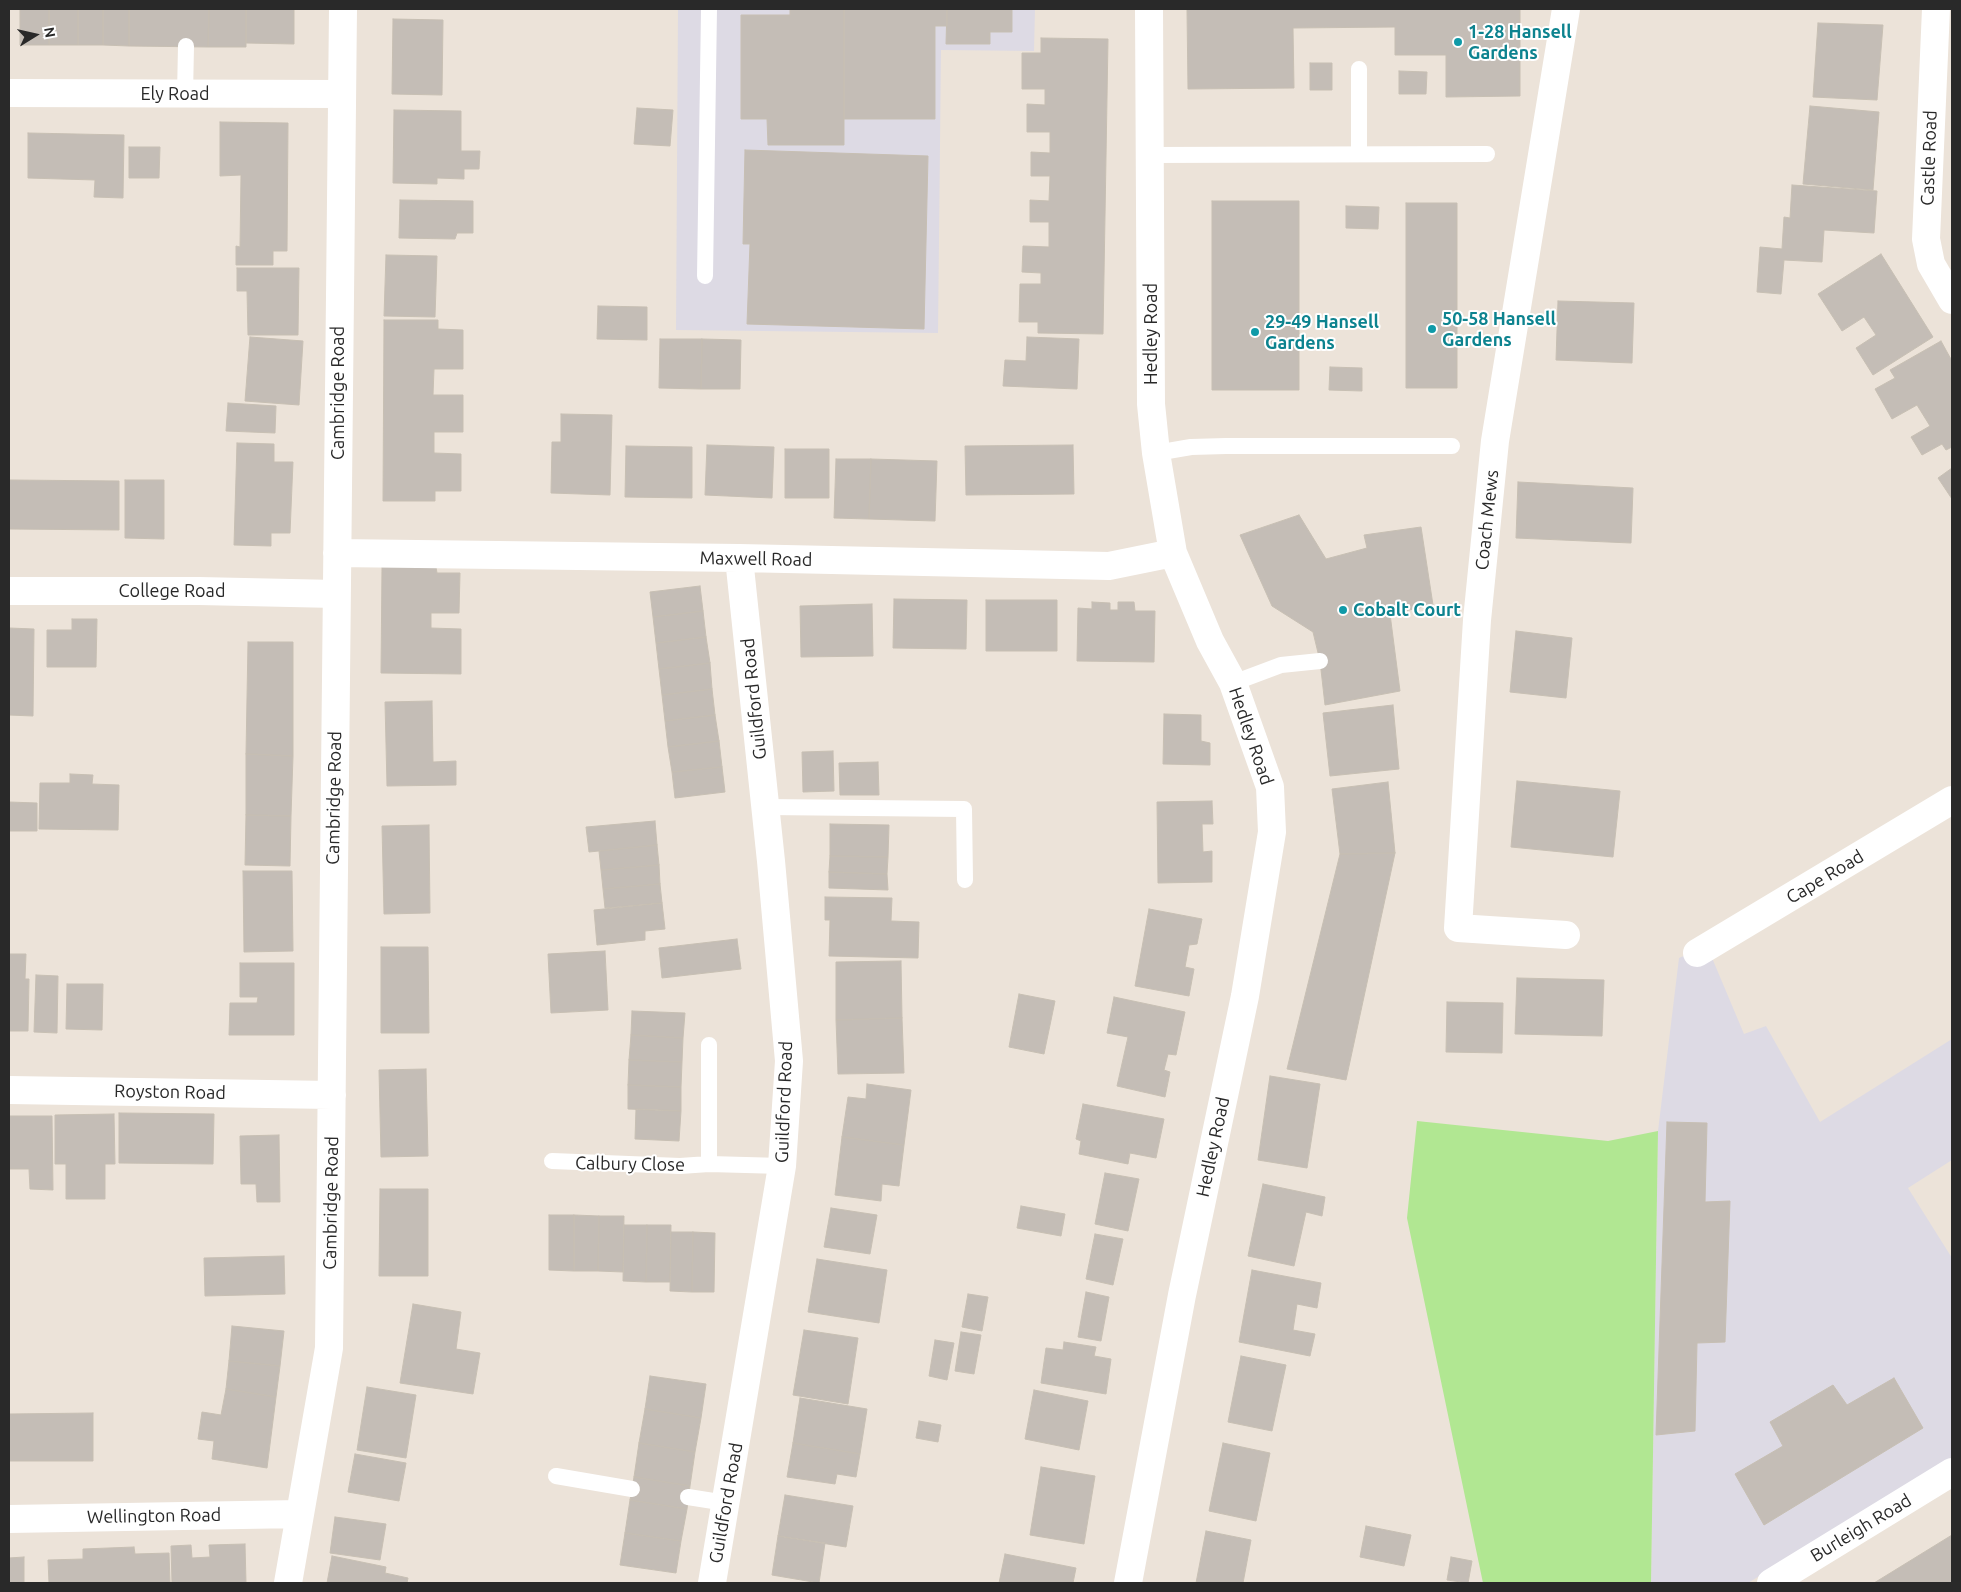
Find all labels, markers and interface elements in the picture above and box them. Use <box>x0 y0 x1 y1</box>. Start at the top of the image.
north arrow <box>10 10 60 60</box>
place label: 1-28 Hansell Gardens <box>1468 21 1572 64</box>
text: N <box>41 26 59 39</box>
marker: 1-28 Hansell Gardens <box>1452 36 1464 48</box>
street label: Ely Road <box>140 83 210 105</box>
street label: Castle Road <box>1917 110 1941 206</box>
street label: Hedley Road <box>1140 283 1162 385</box>
place label: 50-58 Hansell Gardens <box>1442 308 1556 350</box>
place label: 29-49 Hansell Gardens <box>1265 311 1379 354</box>
marker: 50-58 Hansell Gardens <box>1426 323 1438 335</box>
street label: Cambridge Road <box>327 326 349 460</box>
marker: 29-49 Hansell Gardens <box>1249 326 1261 338</box>
street label: Coach Mews <box>1471 469 1503 571</box>
street label: Maxwell Road <box>699 547 813 571</box>
street label: College Road <box>119 580 225 602</box>
place label: Cobalt Court <box>1353 599 1461 621</box>
marker: Cobalt Court <box>1337 604 1349 616</box>
street label: Guildford Road <box>737 637 771 761</box>
street label: Hedley Road <box>1224 684 1278 788</box>
street label: Cambridge Road <box>322 731 346 865</box>
street label: Cape Road <box>1782 845 1868 909</box>
street label: Guildford Road <box>771 1041 797 1163</box>
street label: Royston Road <box>114 1080 226 1104</box>
street label: Hedley Road <box>1192 1095 1234 1199</box>
street label: Cambridge Road <box>319 1136 343 1270</box>
street label: Calbury Close <box>575 1152 685 1176</box>
street label: Guildford Road <box>705 1441 747 1565</box>
street label: Burleigh Road <box>1807 1489 1915 1567</box>
street label: Wellington Road <box>87 1504 221 1528</box>

